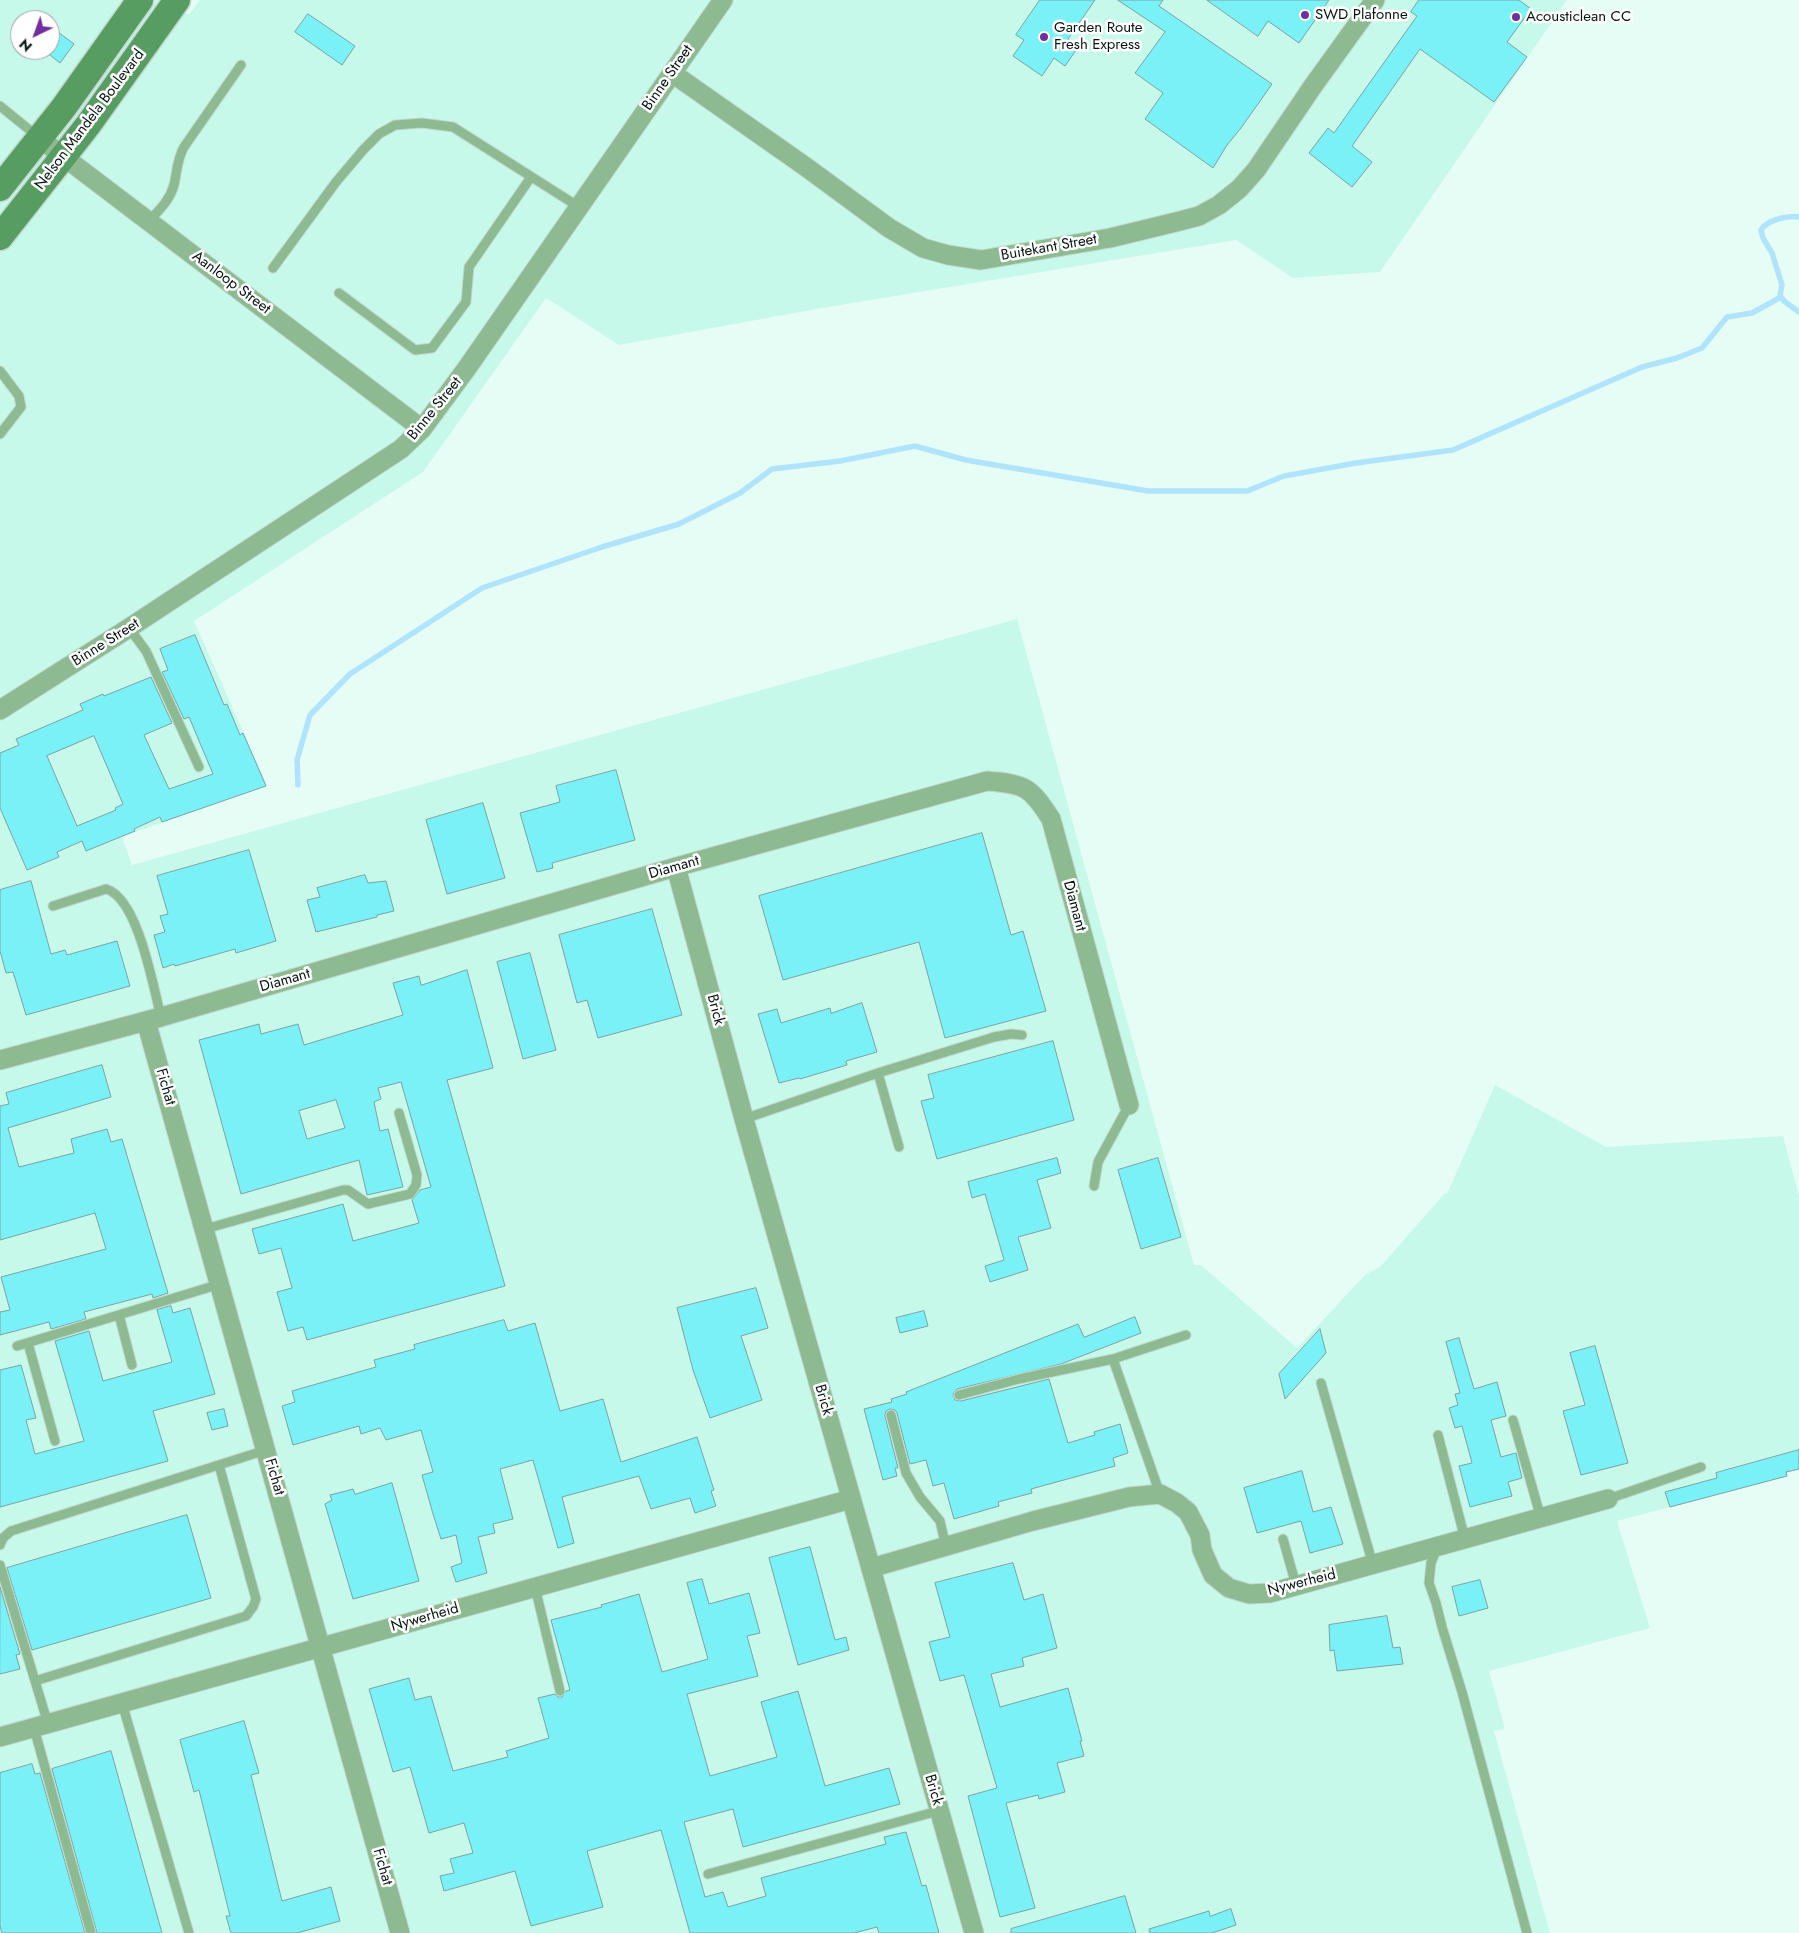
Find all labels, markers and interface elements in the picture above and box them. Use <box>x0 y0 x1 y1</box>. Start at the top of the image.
place label: SWD Plafonne <box>1315 6 1408 24</box>
place label: Acousticlean CC <box>1526 8 1631 26</box>
marker: SWD Plafonne <box>1299 9 1311 21</box>
north arrow <box>10 10 60 60</box>
marker: Acousticlean CC <box>1510 11 1522 23</box>
place label: Garden Route Fresh Express <box>1054 19 1142 54</box>
marker: Garden Route Fresh Express <box>1038 31 1050 43</box>
text: N <box>15 34 36 57</box>
street label: Binne Street <box>639 42 697 114</box>
street label: Nelson Mandela Boulevard <box>31 46 149 194</box>
street label: Buitekant Street <box>1000 231 1098 265</box>
street label: Aanloop Street <box>188 248 274 318</box>
street label: Binne Street <box>404 374 466 444</box>
street label: Binne Street <box>69 615 143 671</box>
street label: Diamant <box>647 852 701 884</box>
street label: Diamant <box>1059 879 1089 933</box>
street label: Diamant <box>258 965 312 997</box>
street label: Brick <box>702 993 728 1027</box>
street label: Fichat <box>151 1067 179 1107</box>
street label: Brick <box>810 1383 836 1417</box>
street label: Fichat <box>260 1457 288 1497</box>
street label: Nywerheid <box>1266 1566 1338 1600</box>
street label: Nywerheid <box>389 1600 461 1636</box>
street label: Brick <box>920 1773 946 1807</box>
street label: Fichat <box>368 1847 396 1887</box>

